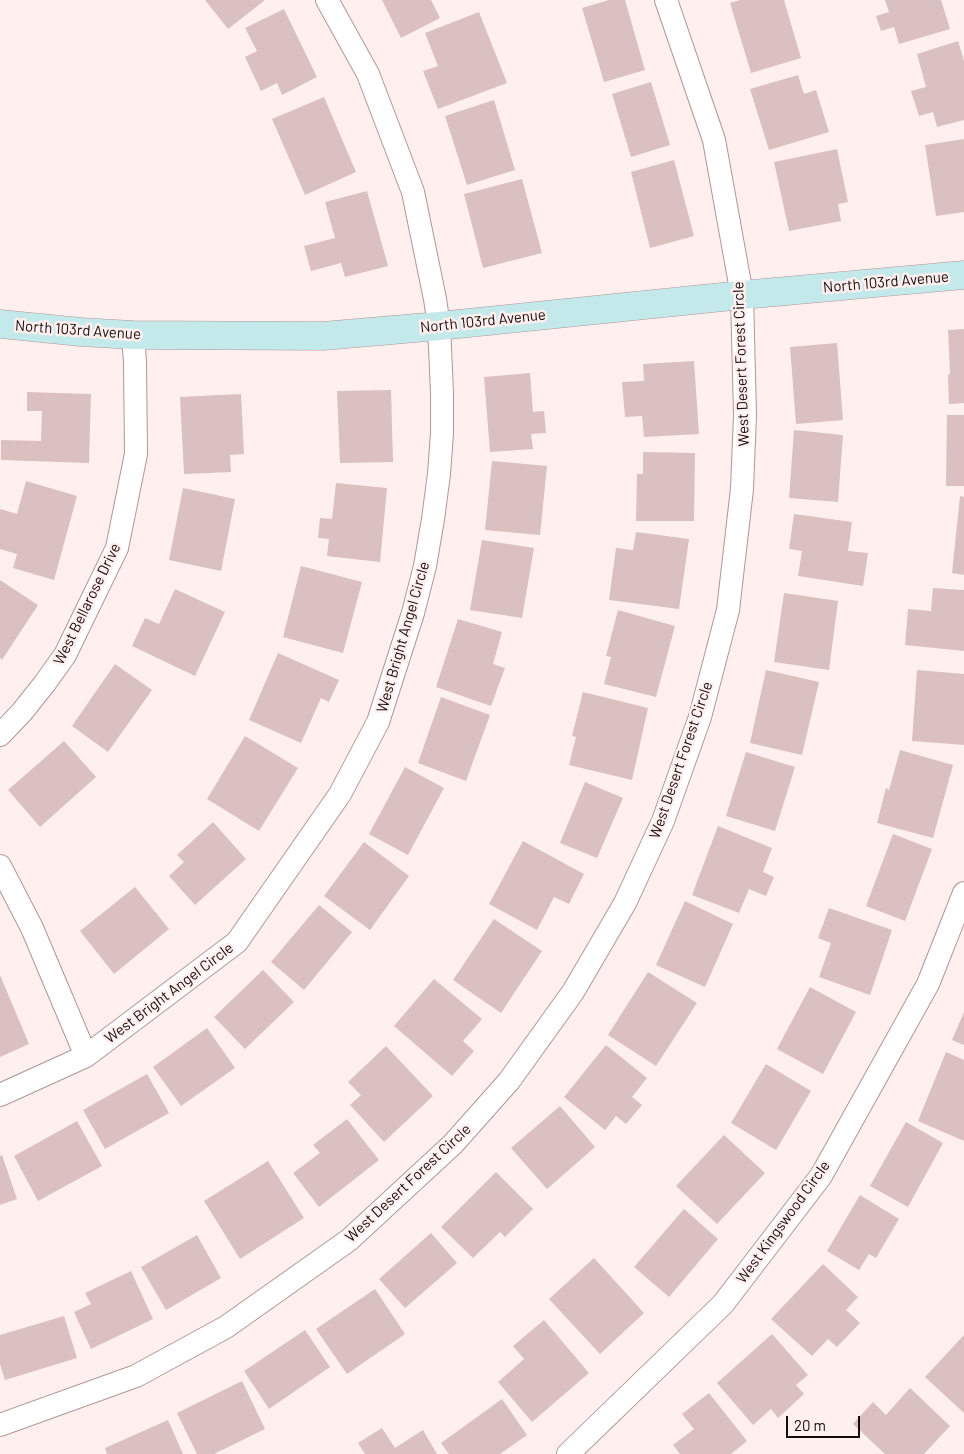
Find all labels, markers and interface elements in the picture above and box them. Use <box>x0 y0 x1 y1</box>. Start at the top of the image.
street label: North 103rd Avenue <box>822 268 950 296</box>
street label: West Desert Forest Circle <box>729 281 753 447</box>
street label: North 103rd Avenue <box>419 305 547 337</box>
street label: North 103rd Avenue <box>14 317 142 343</box>
street label: West Bellarose Drive <box>50 540 124 668</box>
street label: West Bright Angel Circle <box>373 559 433 715</box>
street label: West Desert Forest Circle <box>646 679 716 841</box>
street label: West Bright Angel Circle <box>101 939 237 1047</box>
street label: West Desert Forest Circle <box>342 1120 474 1246</box>
street label: West Kingswood Circle <box>732 1157 834 1287</box>
scale bar <box>789 1406 863 1438</box>
text: 20 m <box>794 1416 826 1434</box>

